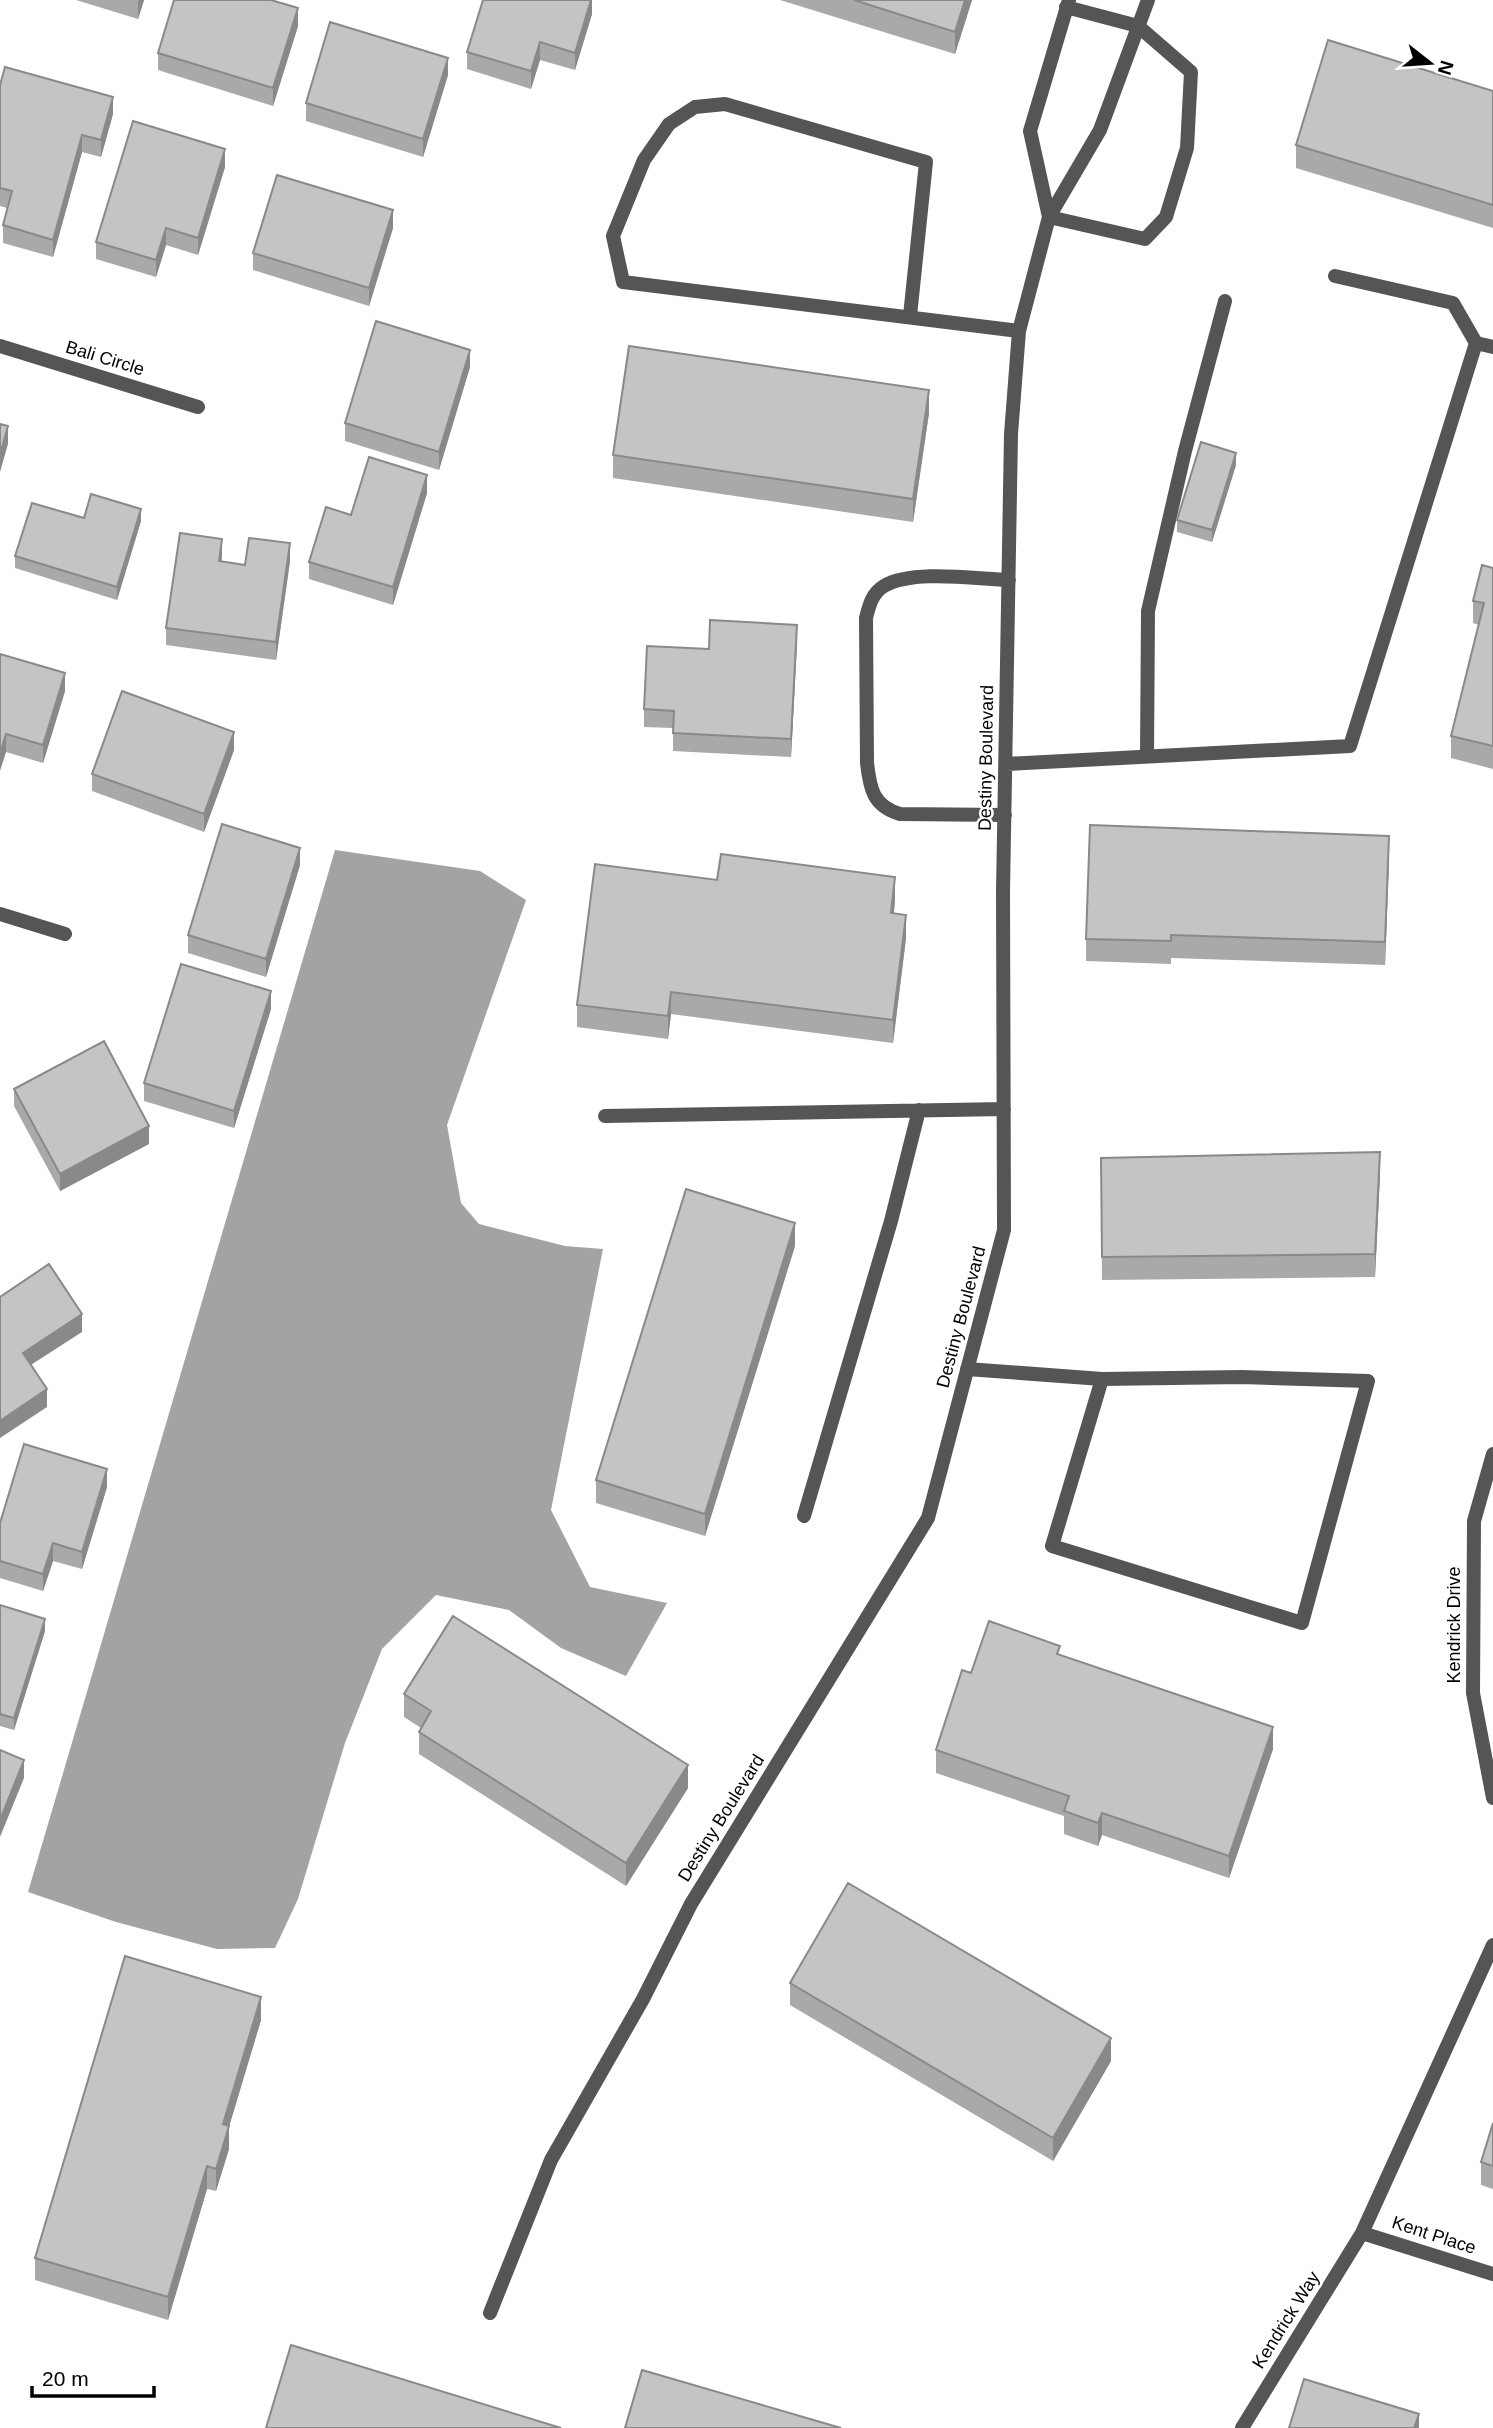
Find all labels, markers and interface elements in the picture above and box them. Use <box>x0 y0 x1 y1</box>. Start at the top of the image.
north arrow <box>1395 28 1465 98</box>
text: N <box>1434 58 1458 77</box>
street label: Bali Circle <box>63 337 147 379</box>
street label: Destiny Boulevard <box>975 685 997 831</box>
street label: Destiny Boulevard <box>932 1244 990 1390</box>
street label: Kendrick Drive <box>1444 1566 1464 1684</box>
street label: Destiny Boulevard <box>674 1751 768 1885</box>
street label: Kent Place <box>1390 2212 1478 2258</box>
street label: Kendrick Way <box>1248 2268 1324 2372</box>
scale bar <box>32 2354 154 2398</box>
text: 20 m <box>42 2367 89 2390</box>

